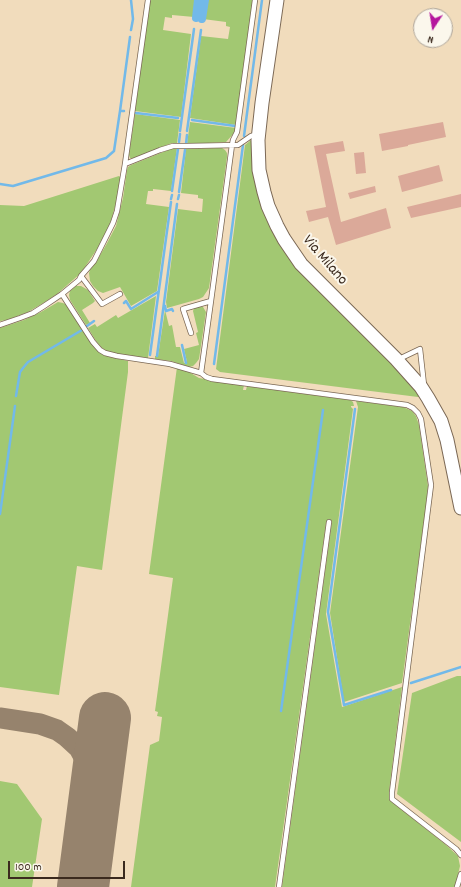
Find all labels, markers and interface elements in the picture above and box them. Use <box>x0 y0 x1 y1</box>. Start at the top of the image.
north arrow <box>413 8 453 48</box>
text: N <box>426 30 435 47</box>
street label: Via Milano <box>297 232 351 290</box>
scale bar <box>10 853 127 879</box>
text: 100 m <box>15 859 42 876</box>

